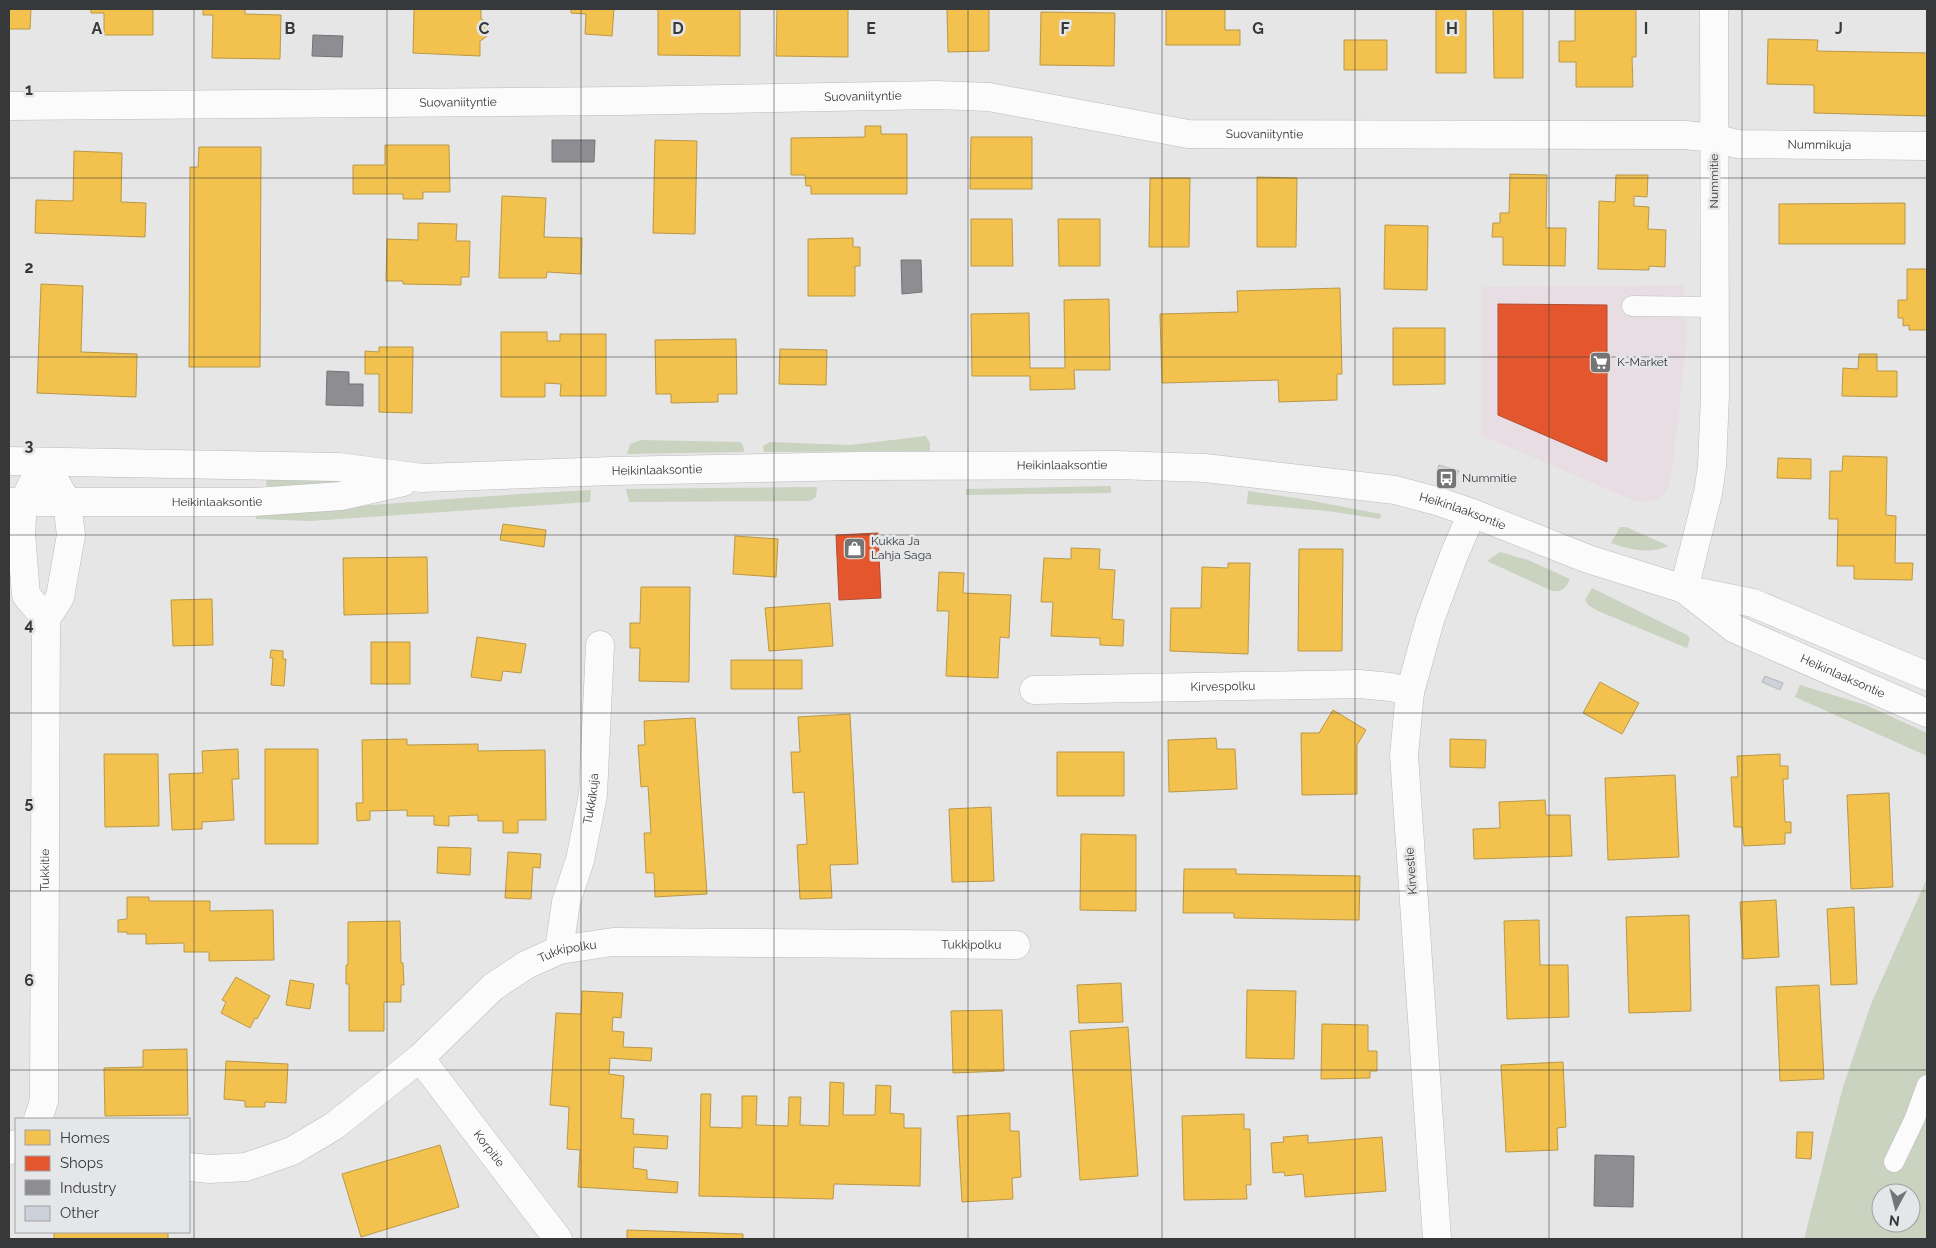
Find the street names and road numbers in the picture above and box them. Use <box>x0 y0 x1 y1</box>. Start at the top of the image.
street label: Suovaniityntie <box>824 89 902 104</box>
street label: Suovaniityntie <box>419 95 497 110</box>
street label: Suovaniityntie <box>1226 127 1303 141</box>
street label: Nummikuja <box>1788 138 1852 152</box>
street label: Nummitie <box>1707 154 1721 208</box>
street label: Heikinlaaksontie <box>1017 458 1107 472</box>
street label: Heikinlaaksontie <box>612 462 703 478</box>
street label: Heikinlaaksontie <box>1418 490 1508 533</box>
street label: Heikinlaaksontie <box>172 494 263 509</box>
street label: Heikinlaaksontie <box>1798 652 1887 701</box>
street label: Kirvespolku <box>1190 679 1256 694</box>
street label: Tukkikuja <box>580 773 601 826</box>
street label: Kirvestie <box>1402 847 1420 895</box>
street label: Tukkitie <box>38 849 52 891</box>
street label: Tukkipolku <box>941 937 1001 952</box>
street label: Tukkipolku <box>536 938 598 966</box>
street label: Korpitie <box>471 1128 508 1170</box>

